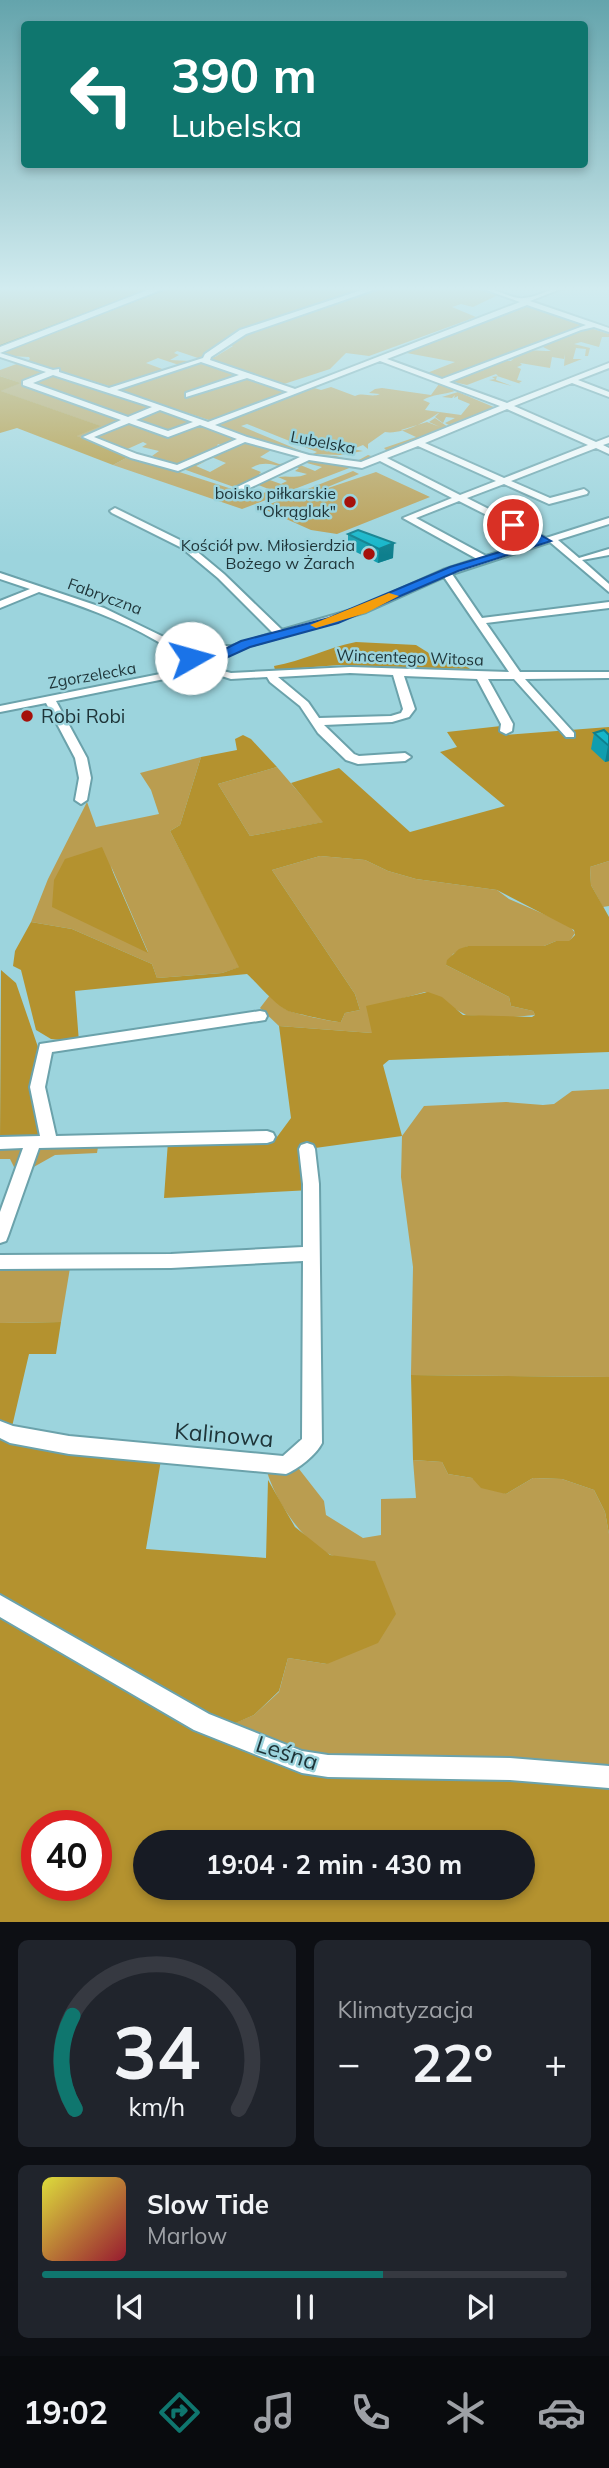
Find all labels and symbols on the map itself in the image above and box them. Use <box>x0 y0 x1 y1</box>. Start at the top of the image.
street label: Lubelska <box>289 426 357 458</box>
place label: boisko piłkarskie "Okrąglak" <box>215 483 336 521</box>
marker: boisko piłkarskie "Okrąglak" <box>342 494 358 510</box>
pin <box>483 495 543 555</box>
place label: Kościół pw. Miłosierdzia Bożego w Żarach <box>181 535 355 573</box>
marker: Kościół pw. Miłosierdzia Bożego w Żarach <box>361 546 377 562</box>
street label: Fabryczna <box>65 573 145 619</box>
position arrow <box>154 621 228 695</box>
street label: Wincentego Witosa <box>336 644 484 670</box>
street label: Zgorzelecka <box>46 657 138 693</box>
place label: Robi Robi <box>41 704 125 728</box>
marker: Robi Robi <box>19 708 35 724</box>
street label: Kalinowa <box>173 1416 275 1453</box>
street label: Leśna <box>252 1729 322 1776</box>
speed limit sign: 40 <box>21 1810 112 1901</box>

